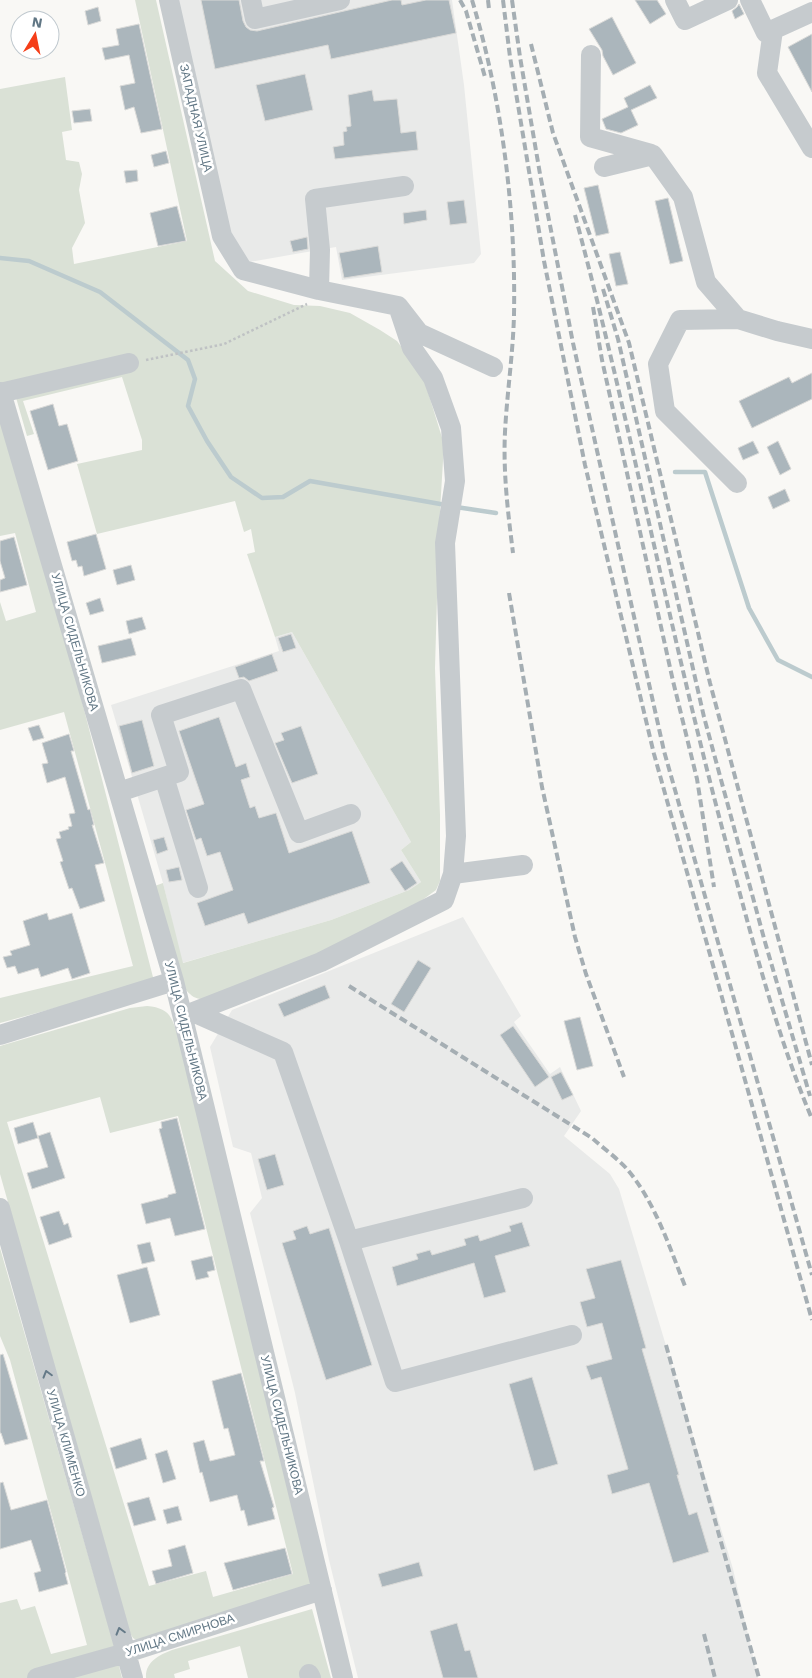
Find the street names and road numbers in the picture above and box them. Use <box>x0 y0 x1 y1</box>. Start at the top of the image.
street label: ЗАПАДНАЯ УЛИЦА <box>177 63 215 173</box>
street label: УЛИЦА СИДЕЛЬНИКОВА <box>49 571 101 713</box>
street label: УЛИЦА СИДЕЛЬНИКОВА <box>162 960 210 1102</box>
street label: УЛИЦА СИДЕЛЬНИКОВА <box>258 1354 306 1496</box>
street label: УЛИЦА КЛИМЕНКО <box>44 1388 88 1498</box>
street label: УЛИЦА СМИРНОВА <box>124 1611 236 1659</box>

